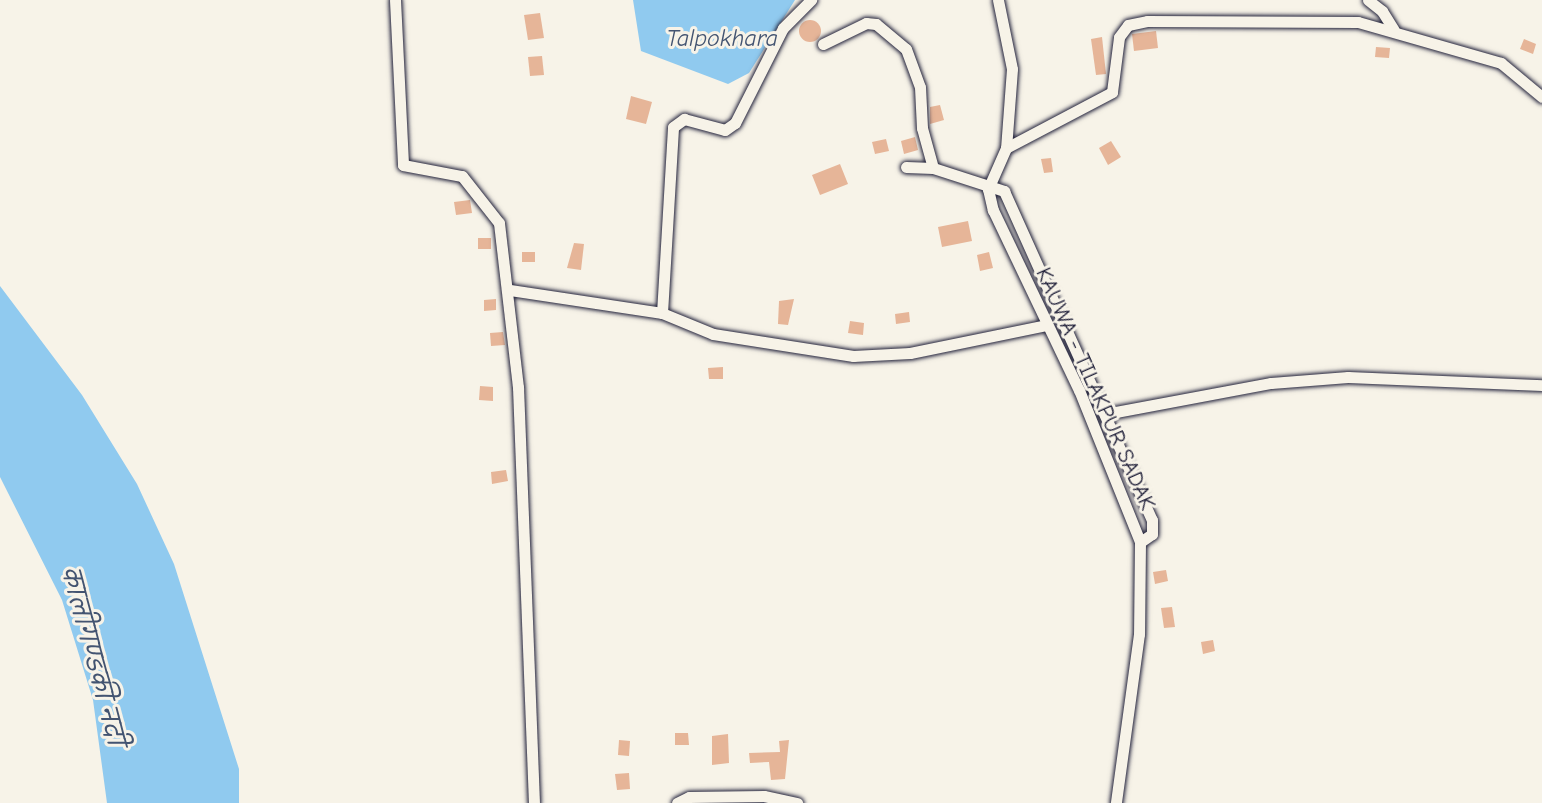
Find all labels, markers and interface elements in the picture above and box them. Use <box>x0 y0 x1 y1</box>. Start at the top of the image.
water label: Talpokhara <box>666 25 778 53</box>
street label: KAUWA - TILAKPUR SADAK <box>1030 264 1160 514</box>
water label: कालीगण्डकी नदी <box>54 563 130 749</box>

